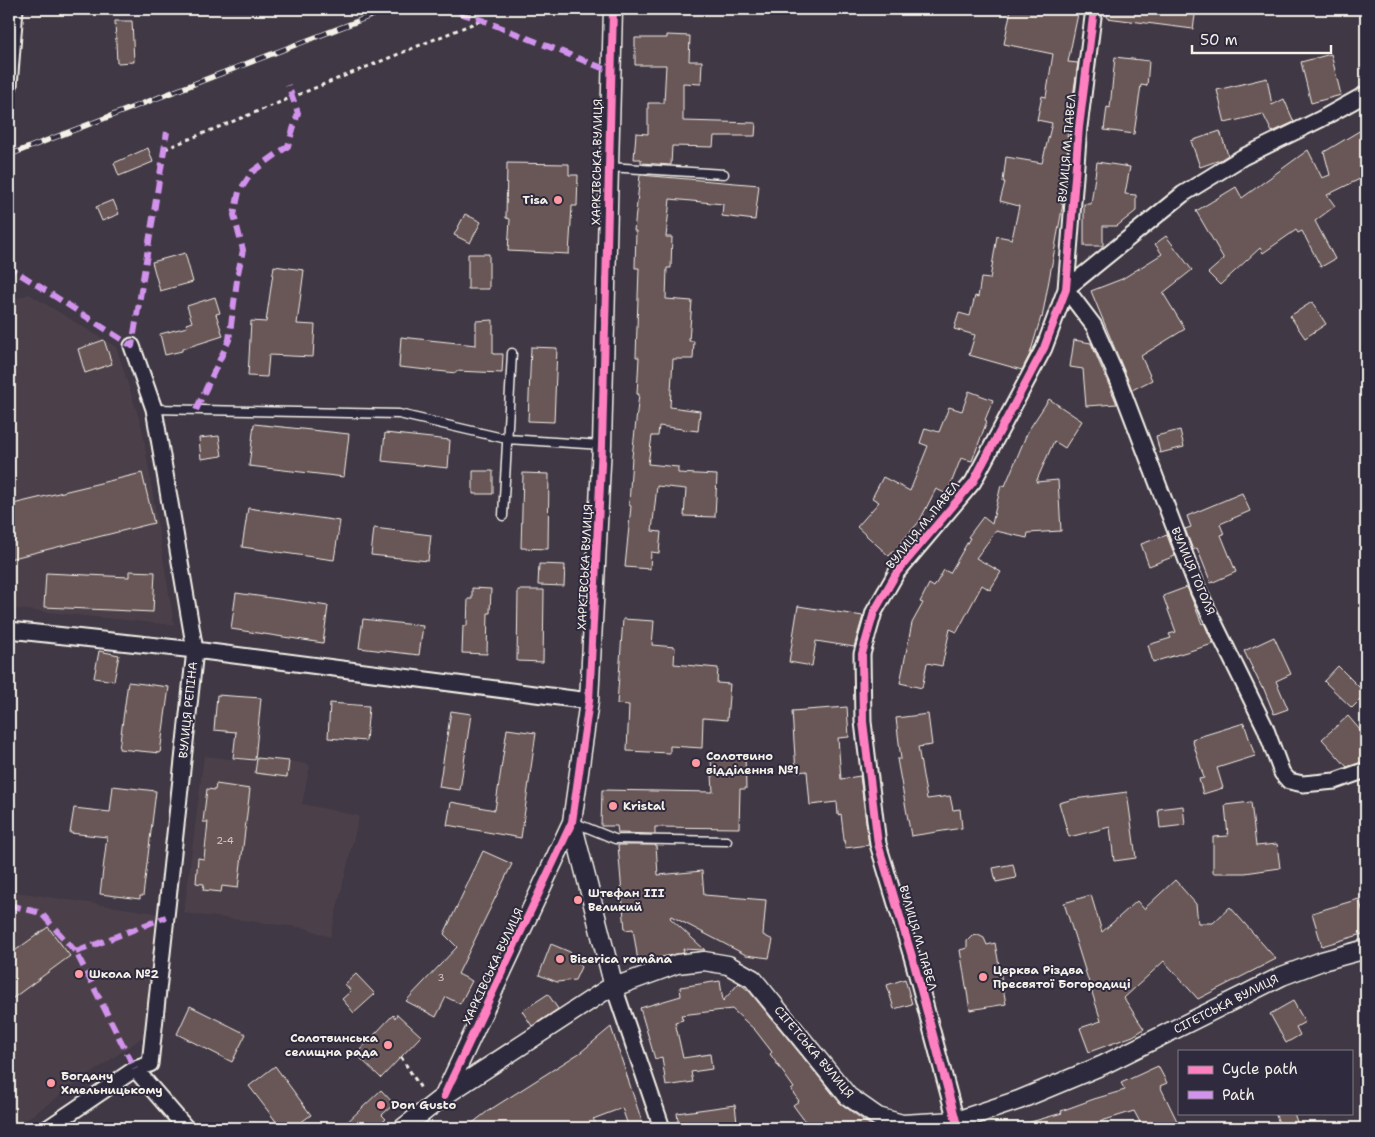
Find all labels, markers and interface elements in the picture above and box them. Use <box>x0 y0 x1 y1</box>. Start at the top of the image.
scale bar <box>1192 22 1331 54</box>
text: 50 m <box>1200 30 1238 50</box>
street label: ВУЛИЦЯ М. ПАВЕЛ <box>1054 93 1080 203</box>
street label: ХАРКІВСЬКА ВУЛИЦЯ <box>588 99 606 225</box>
place label: Tisa <box>523 192 549 208</box>
marker: Tisa <box>552 194 564 206</box>
street label: ВУЛИЦЯ М. ПАВЕЛ <box>882 478 964 572</box>
street label: ХАРКІВСЬКА ВУЛИЦЯ <box>574 503 596 631</box>
street label: ВУЛИЦЯ ГОГОЛЯ <box>1167 525 1219 617</box>
street label: ВУЛИЦЯ РЕПІНА <box>175 661 201 759</box>
place label: Солотвино відділення №1 <box>706 748 799 778</box>
marker: Солотвино відділення №1 <box>690 757 702 769</box>
place label: Kristal <box>623 798 665 814</box>
marker: Kristal <box>607 800 619 812</box>
house number: 2-4 <box>216 834 234 847</box>
street label: ВУЛИЦЯ М. ПАВЕЛ <box>895 883 941 993</box>
place label: Штефан III Великий <box>588 885 665 915</box>
marker: Штефан III Великий <box>572 894 584 906</box>
street label: ХАРКІВСЬКА ВУЛИЦЯ <box>459 905 527 1027</box>
place label: Biserica româna <box>570 951 673 967</box>
marker: Biserica româna <box>554 953 566 965</box>
place label: Церква Різдва Пресвятої Богородиці <box>993 962 1131 992</box>
place label: Школа №2 <box>89 966 159 982</box>
marker: Школа №2 <box>73 968 85 980</box>
house number: 3 <box>438 971 445 984</box>
marker: Церква Різдва Пресвятої Богородиці <box>977 971 989 983</box>
street label: СІГЕТСЬКА ВУЛИЦЯ <box>1171 971 1281 1037</box>
street label: СІГЕТСЬКА ВУЛИЦЯ <box>771 1003 857 1101</box>
place label: Солотвинська селищна рада <box>285 1030 379 1060</box>
marker: Солотвинська селищна рада <box>382 1039 394 1051</box>
legend <box>1178 1050 1352 1114</box>
text: Cycle path <box>1222 1059 1298 1079</box>
place label: Богдану Хмельницькому <box>61 1068 163 1098</box>
marker: Богдану Хмельницькому <box>45 1077 57 1089</box>
text: Path <box>1222 1085 1255 1105</box>
place label: Don Gusto <box>391 1097 456 1113</box>
marker: Don Gusto <box>375 1099 387 1111</box>

